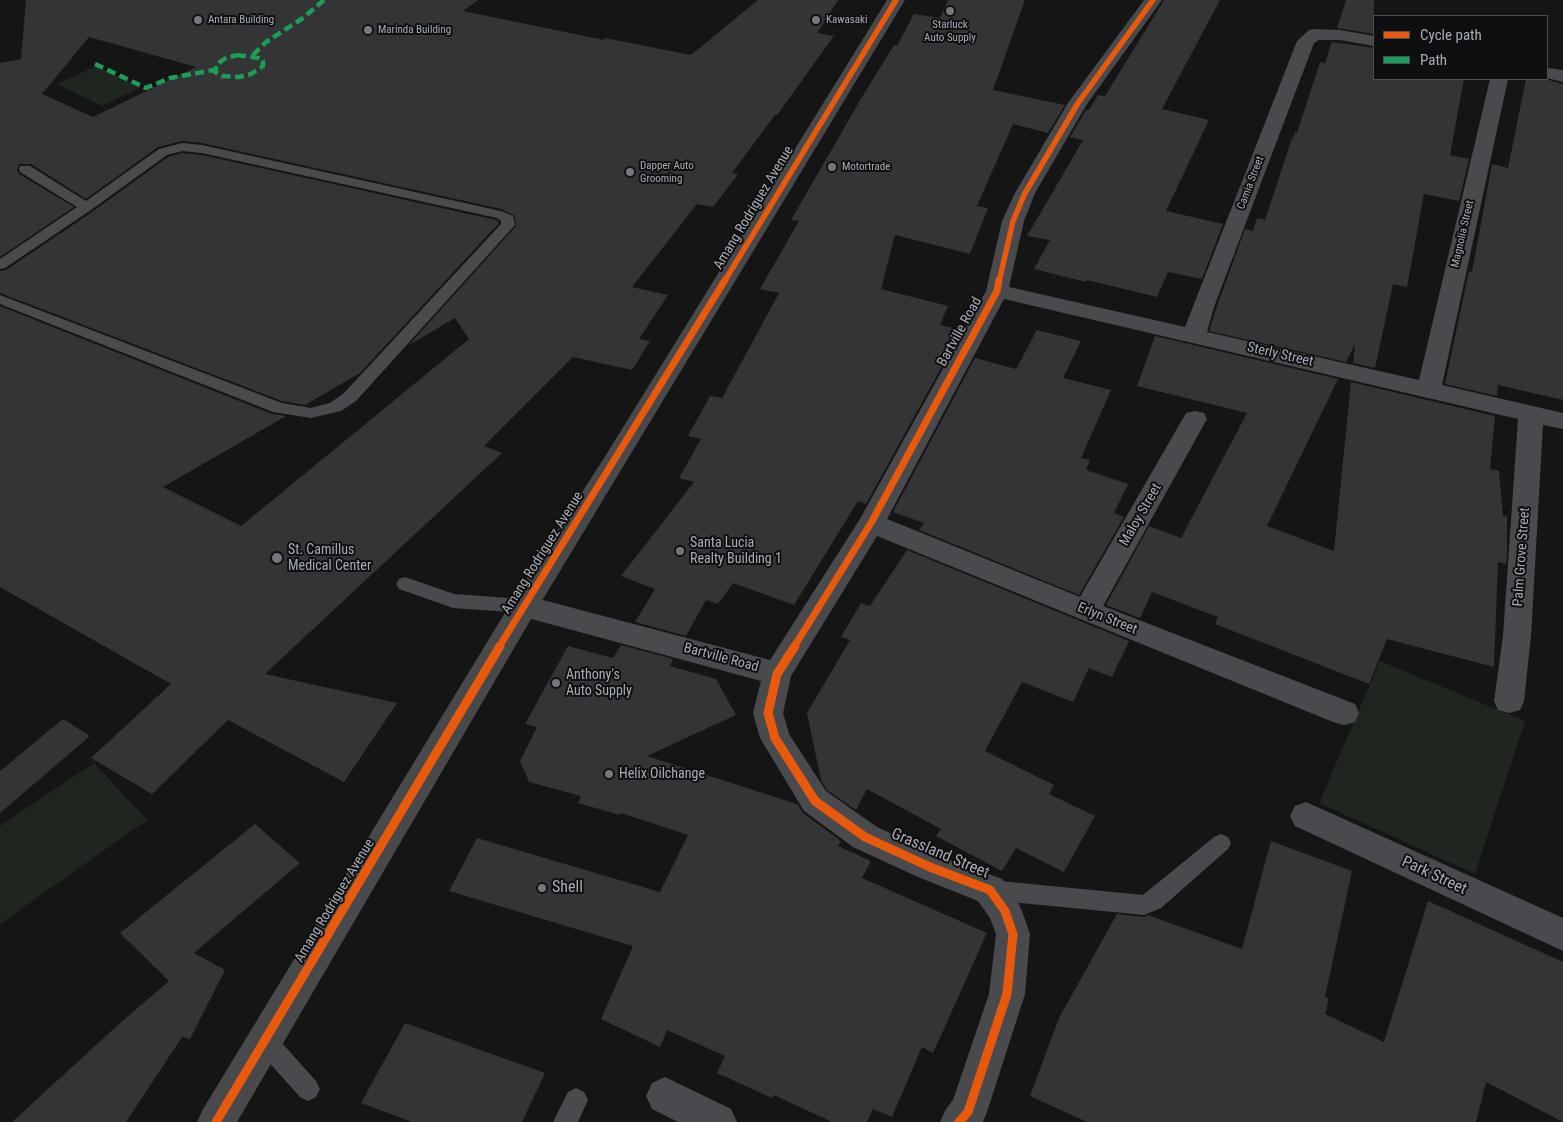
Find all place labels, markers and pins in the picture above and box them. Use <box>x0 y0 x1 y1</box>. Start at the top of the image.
marker: Starluck Auto Supply <box>944 5 956 17</box>
place label: Antara Building <box>208 13 274 27</box>
place label: Kawasaki <box>826 13 867 27</box>
marker: Antara Building <box>192 14 204 26</box>
marker: Kawasaki <box>810 14 822 26</box>
place label: Starluck Auto Supply <box>924 18 976 44</box>
place label: Marinda Building <box>378 23 451 37</box>
marker: Marinda Building <box>362 24 374 36</box>
place label: Dapper Auto Grooming <box>640 159 694 185</box>
place label: Motortrade <box>842 160 890 174</box>
marker: Motortrade <box>826 161 838 173</box>
marker: Dapper Auto Grooming <box>624 166 636 178</box>
place label: Santa Lucia Realty Building 1 <box>690 535 782 568</box>
place label: St. Camillus Medical Center <box>288 542 371 574</box>
marker: Santa Lucia Realty Building 1 <box>674 545 686 557</box>
marker: St. Camillus Medical Center <box>270 551 284 565</box>
place label: Anthony's Auto Supply <box>566 667 632 700</box>
marker: Anthony's Auto Supply <box>550 677 562 689</box>
place label: Helix Oilchange <box>619 766 705 782</box>
marker: Helix Oilchange <box>603 768 615 780</box>
place label: Shell <box>552 878 583 898</box>
marker: Shell <box>536 882 548 894</box>

